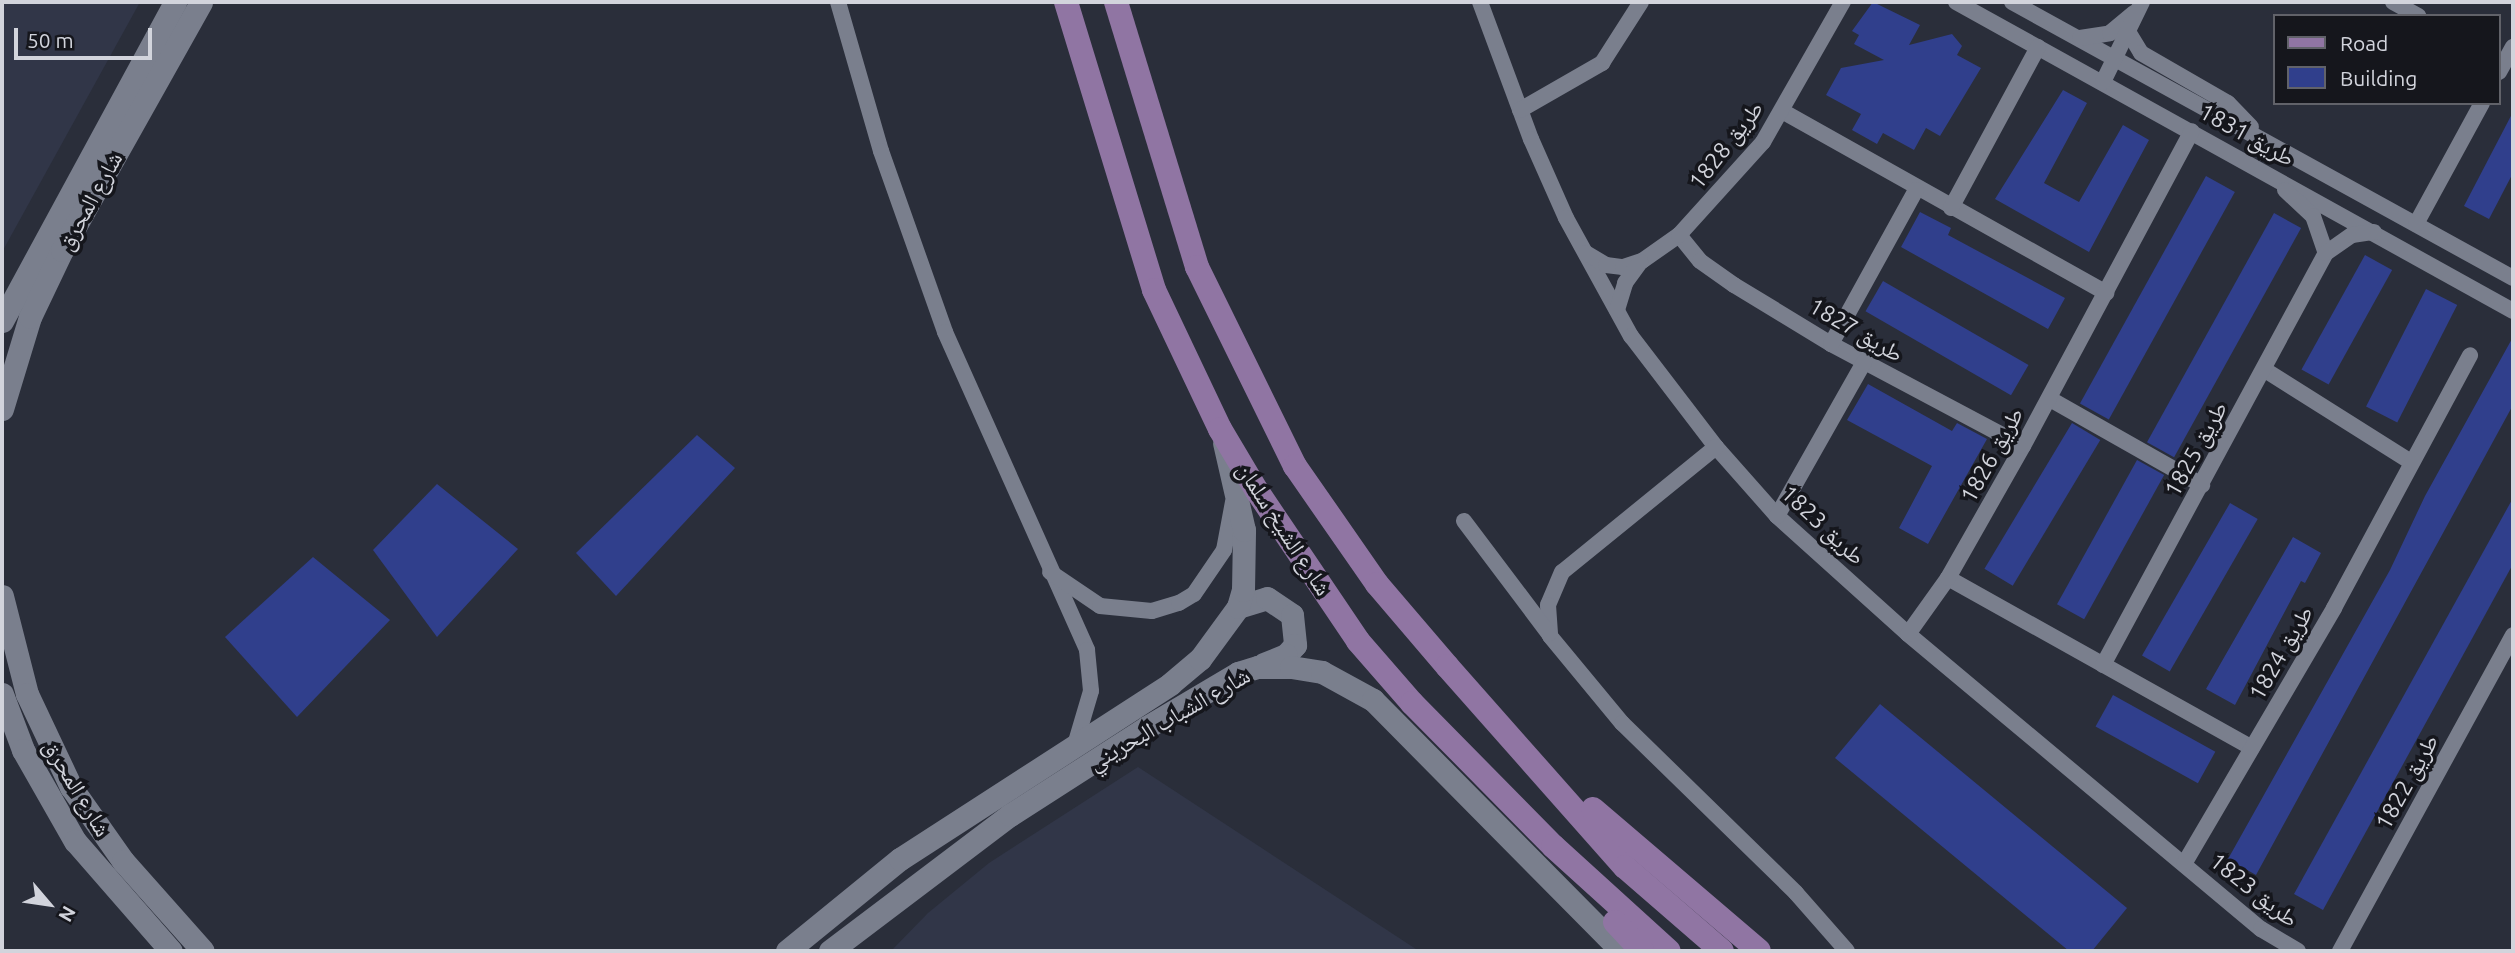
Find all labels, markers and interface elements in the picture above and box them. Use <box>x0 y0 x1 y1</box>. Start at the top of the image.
scale bar <box>18 14 156 58</box>
legend <box>2274 14 2501 105</box>
text: 50 m <box>27 28 74 52</box>
text: Road <box>2340 31 2388 55</box>
text: Building <box>2340 66 2417 90</box>
street label: طريق 1828 <box>1683 95 1769 195</box>
street label: طريق 1831 <box>2195 98 2299 172</box>
street label: شارع المحرق <box>52 147 128 255</box>
street label: طريق 1827 <box>1804 292 1908 368</box>
street label: طريق 1825 <box>2159 397 2233 501</box>
street label: طريق 1826 <box>1955 403 2029 507</box>
street label: شارع الشيخ سلمان <box>1231 457 1337 601</box>
street label: طريق 1823 <box>1775 479 1871 571</box>
street label: طريق 1824 <box>2243 601 2319 705</box>
street label: شارع الشباب البحريني <box>1083 661 1255 777</box>
street label: طريق 1822 <box>2370 730 2444 834</box>
street label: شارع المحرق <box>37 734 117 842</box>
street label: طريق 1823 <box>2204 847 2304 933</box>
north arrow <box>14 869 84 939</box>
text: N <box>54 903 80 926</box>

